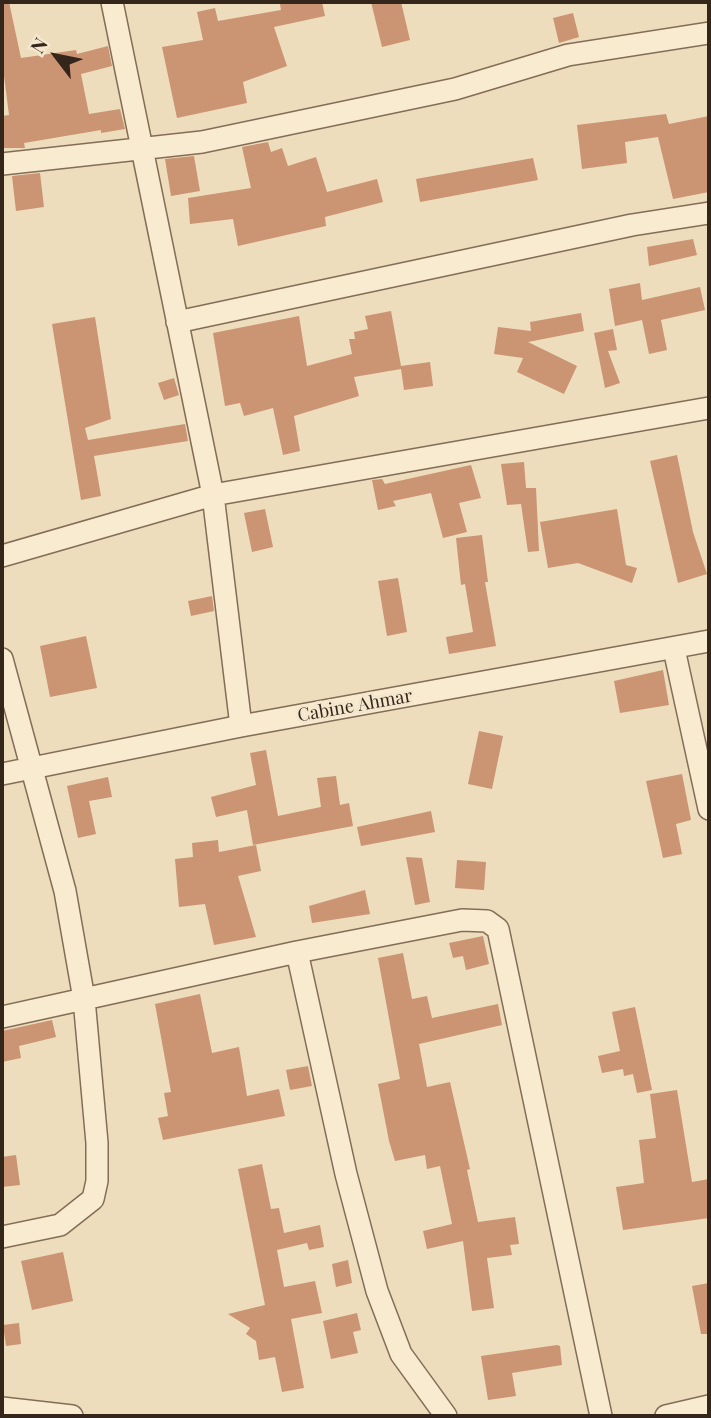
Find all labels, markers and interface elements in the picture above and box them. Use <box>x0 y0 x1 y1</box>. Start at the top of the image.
north arrow <box>21 21 91 91</box>
text: N <box>24 32 53 58</box>
street label: Cabine Ahmar <box>296 685 414 727</box>

